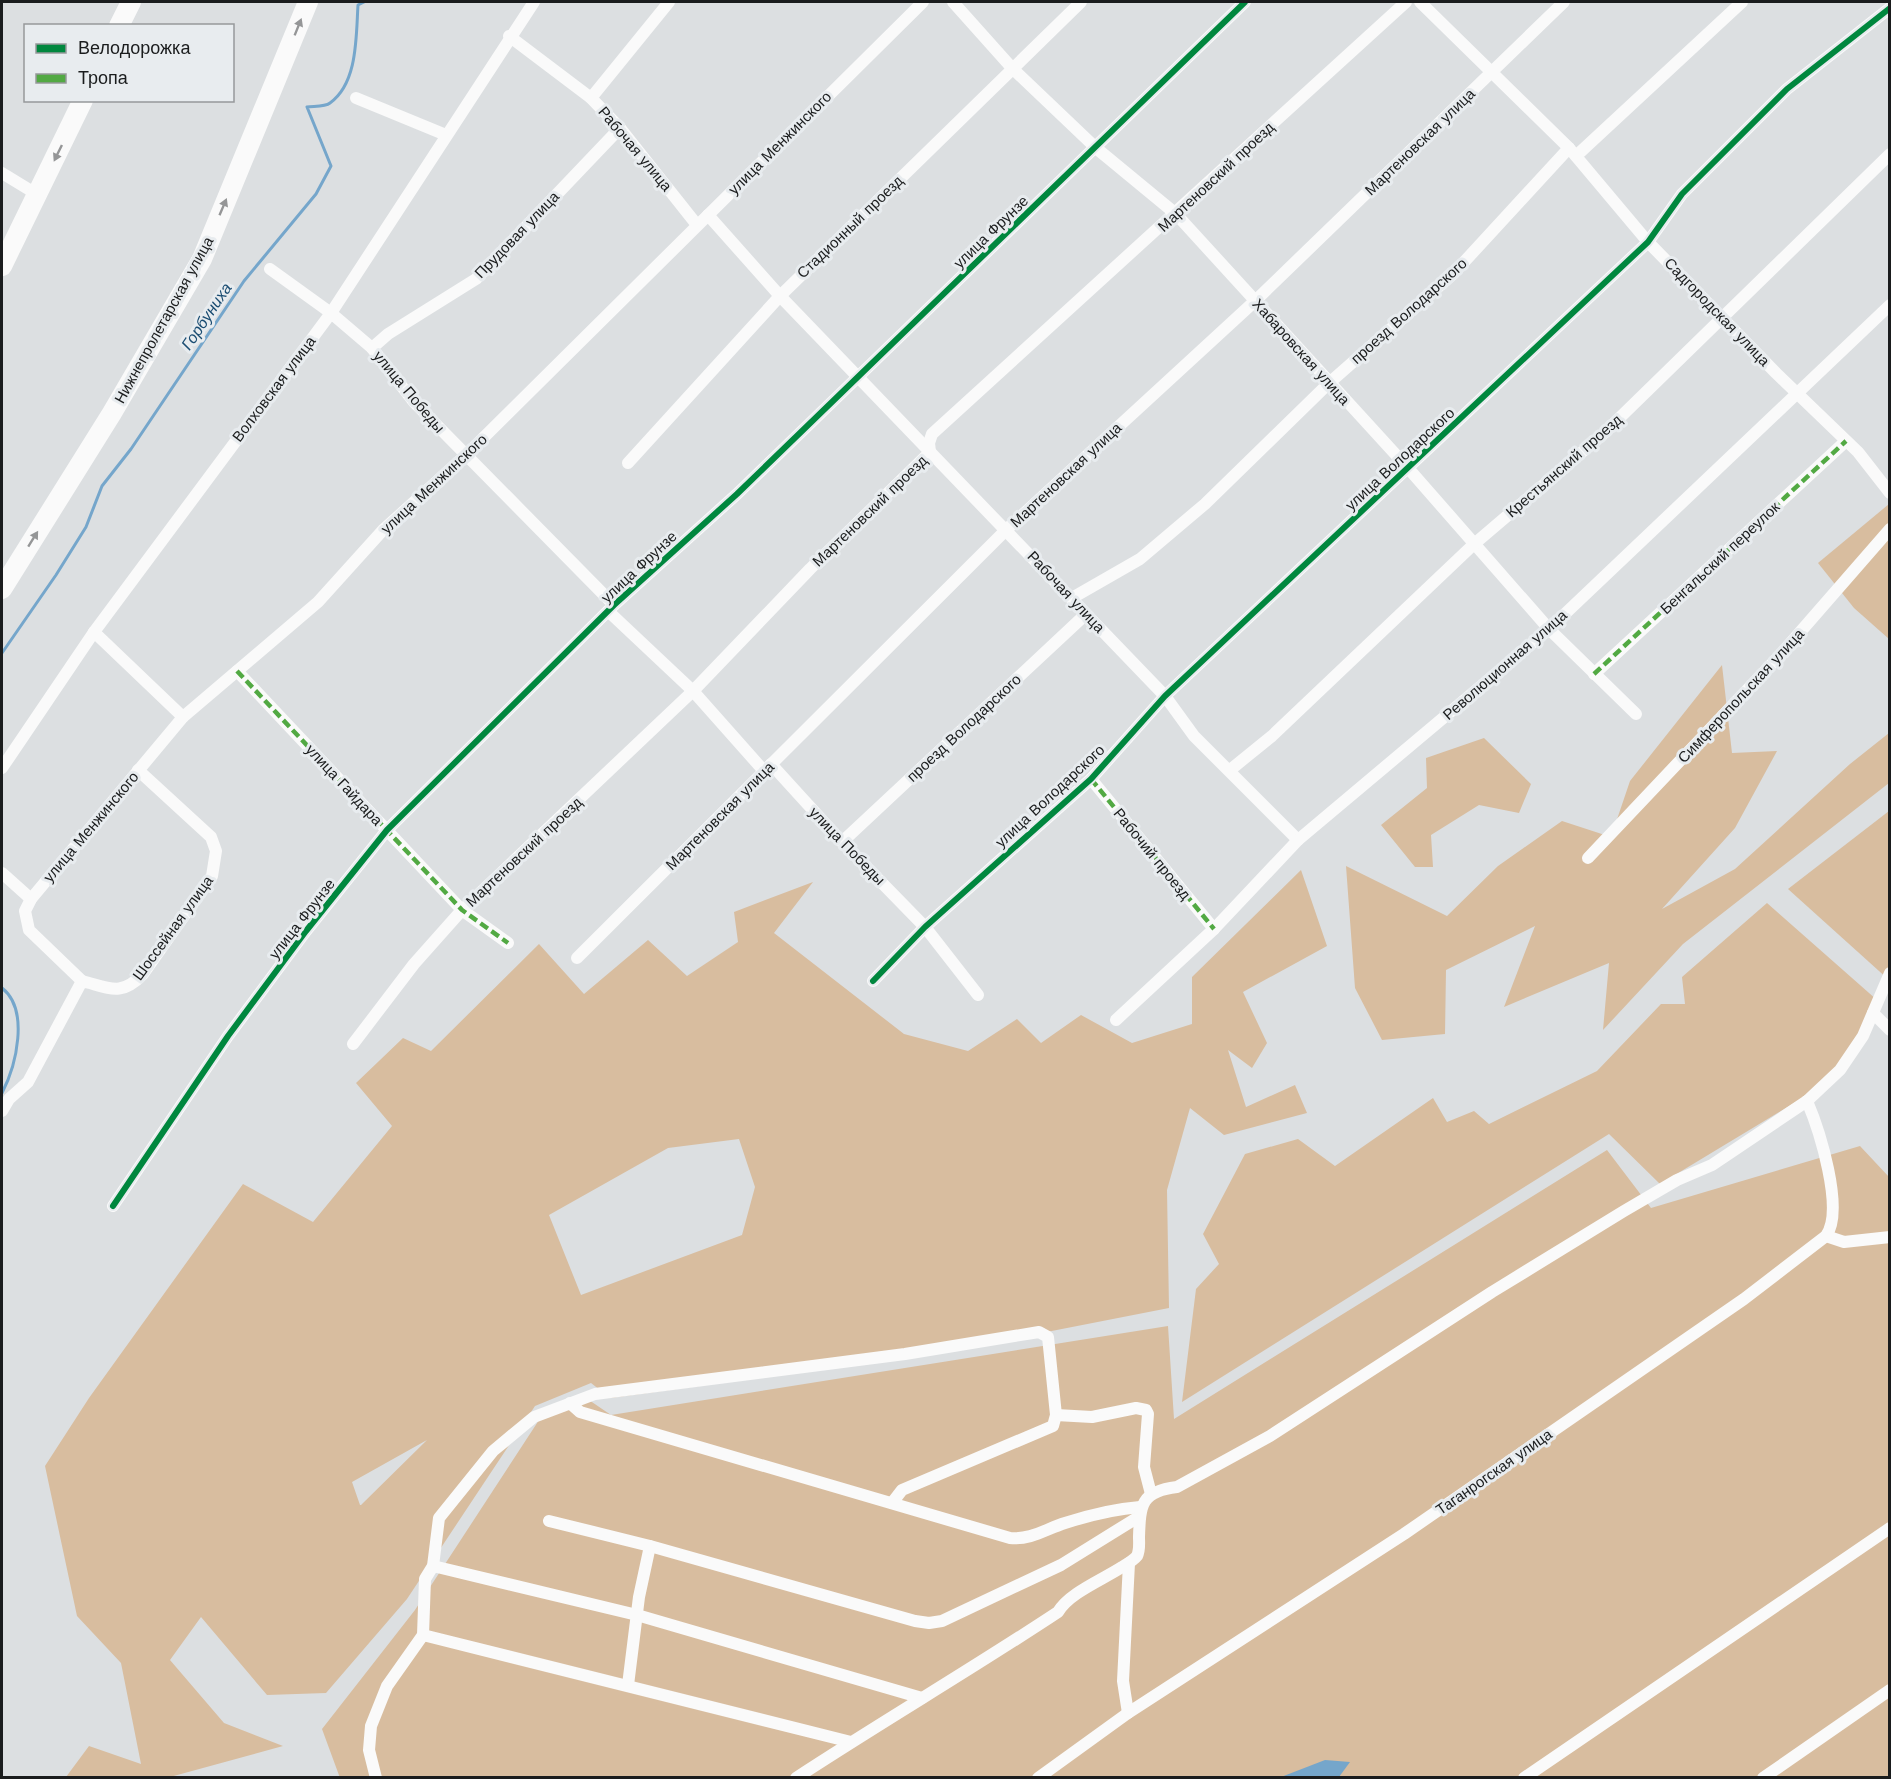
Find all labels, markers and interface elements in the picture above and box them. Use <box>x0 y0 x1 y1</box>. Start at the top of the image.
one-way arrow <box>293 17 303 35</box>
legend <box>24 24 234 102</box>
text: Велодорожка <box>78 37 191 58</box>
text: Тропа <box>78 67 129 88</box>
street label: Мартеновская улица <box>1361 84 1479 199</box>
street label: улица Менжинского <box>725 88 835 198</box>
street label: Рабочая улица <box>594 103 676 196</box>
street label: Мартеновский проезд <box>1154 118 1278 236</box>
one-way arrow <box>53 145 63 162</box>
street label: Стадионный проезд <box>793 172 907 282</box>
street label: Прудовая улица <box>471 187 563 282</box>
street label: улица Фрунзе <box>950 192 1032 272</box>
one-way arrow <box>218 197 228 215</box>
street label: Нижнепролетарская улица <box>111 233 218 406</box>
street label: проезд Володарского <box>1347 254 1471 368</box>
street label: Садгородская улица <box>1661 254 1774 370</box>
water label: Горбуниха <box>177 279 236 353</box>
street label: Хабаровская улица <box>1249 295 1354 409</box>
street label: Волховская улица <box>228 332 320 445</box>
street label: улица Победы <box>369 347 449 437</box>
street label: улица Володарского <box>1342 404 1458 514</box>
street label: Крестьянский проезд <box>1502 410 1626 521</box>
street label: Мартеновская улица <box>1007 418 1126 531</box>
street label: улица Менжинского <box>377 430 491 538</box>
street label: Мартеновский проезд <box>809 451 931 570</box>
street label: Бенгальский переулок <box>1657 498 1784 618</box>
street label: улица Фрунзе <box>597 527 681 607</box>
one-way arrow <box>27 531 38 547</box>
street label: Рабочая улица <box>1024 547 1109 637</box>
street label: Революционная улица <box>1439 606 1571 724</box>
street label: Симферопольская улица <box>1674 625 1808 767</box>
street label: проезд Володарского <box>903 670 1025 786</box>
street label: улица Гайдара <box>302 741 387 830</box>
street label: улица Володарского <box>992 741 1108 851</box>
street label: Мартеновская улица <box>662 758 778 874</box>
street label: улица Менжинского <box>40 768 142 886</box>
street label: Мартеновский проезд <box>462 793 586 911</box>
street label: улица Победы <box>805 803 889 889</box>
street label: Рабочий проезд <box>1110 805 1194 903</box>
street label: Шоссейная улица <box>129 872 217 984</box>
street label: улица Фрунзе <box>265 875 339 963</box>
street label: Таганрогская улица <box>1432 1425 1556 1519</box>

